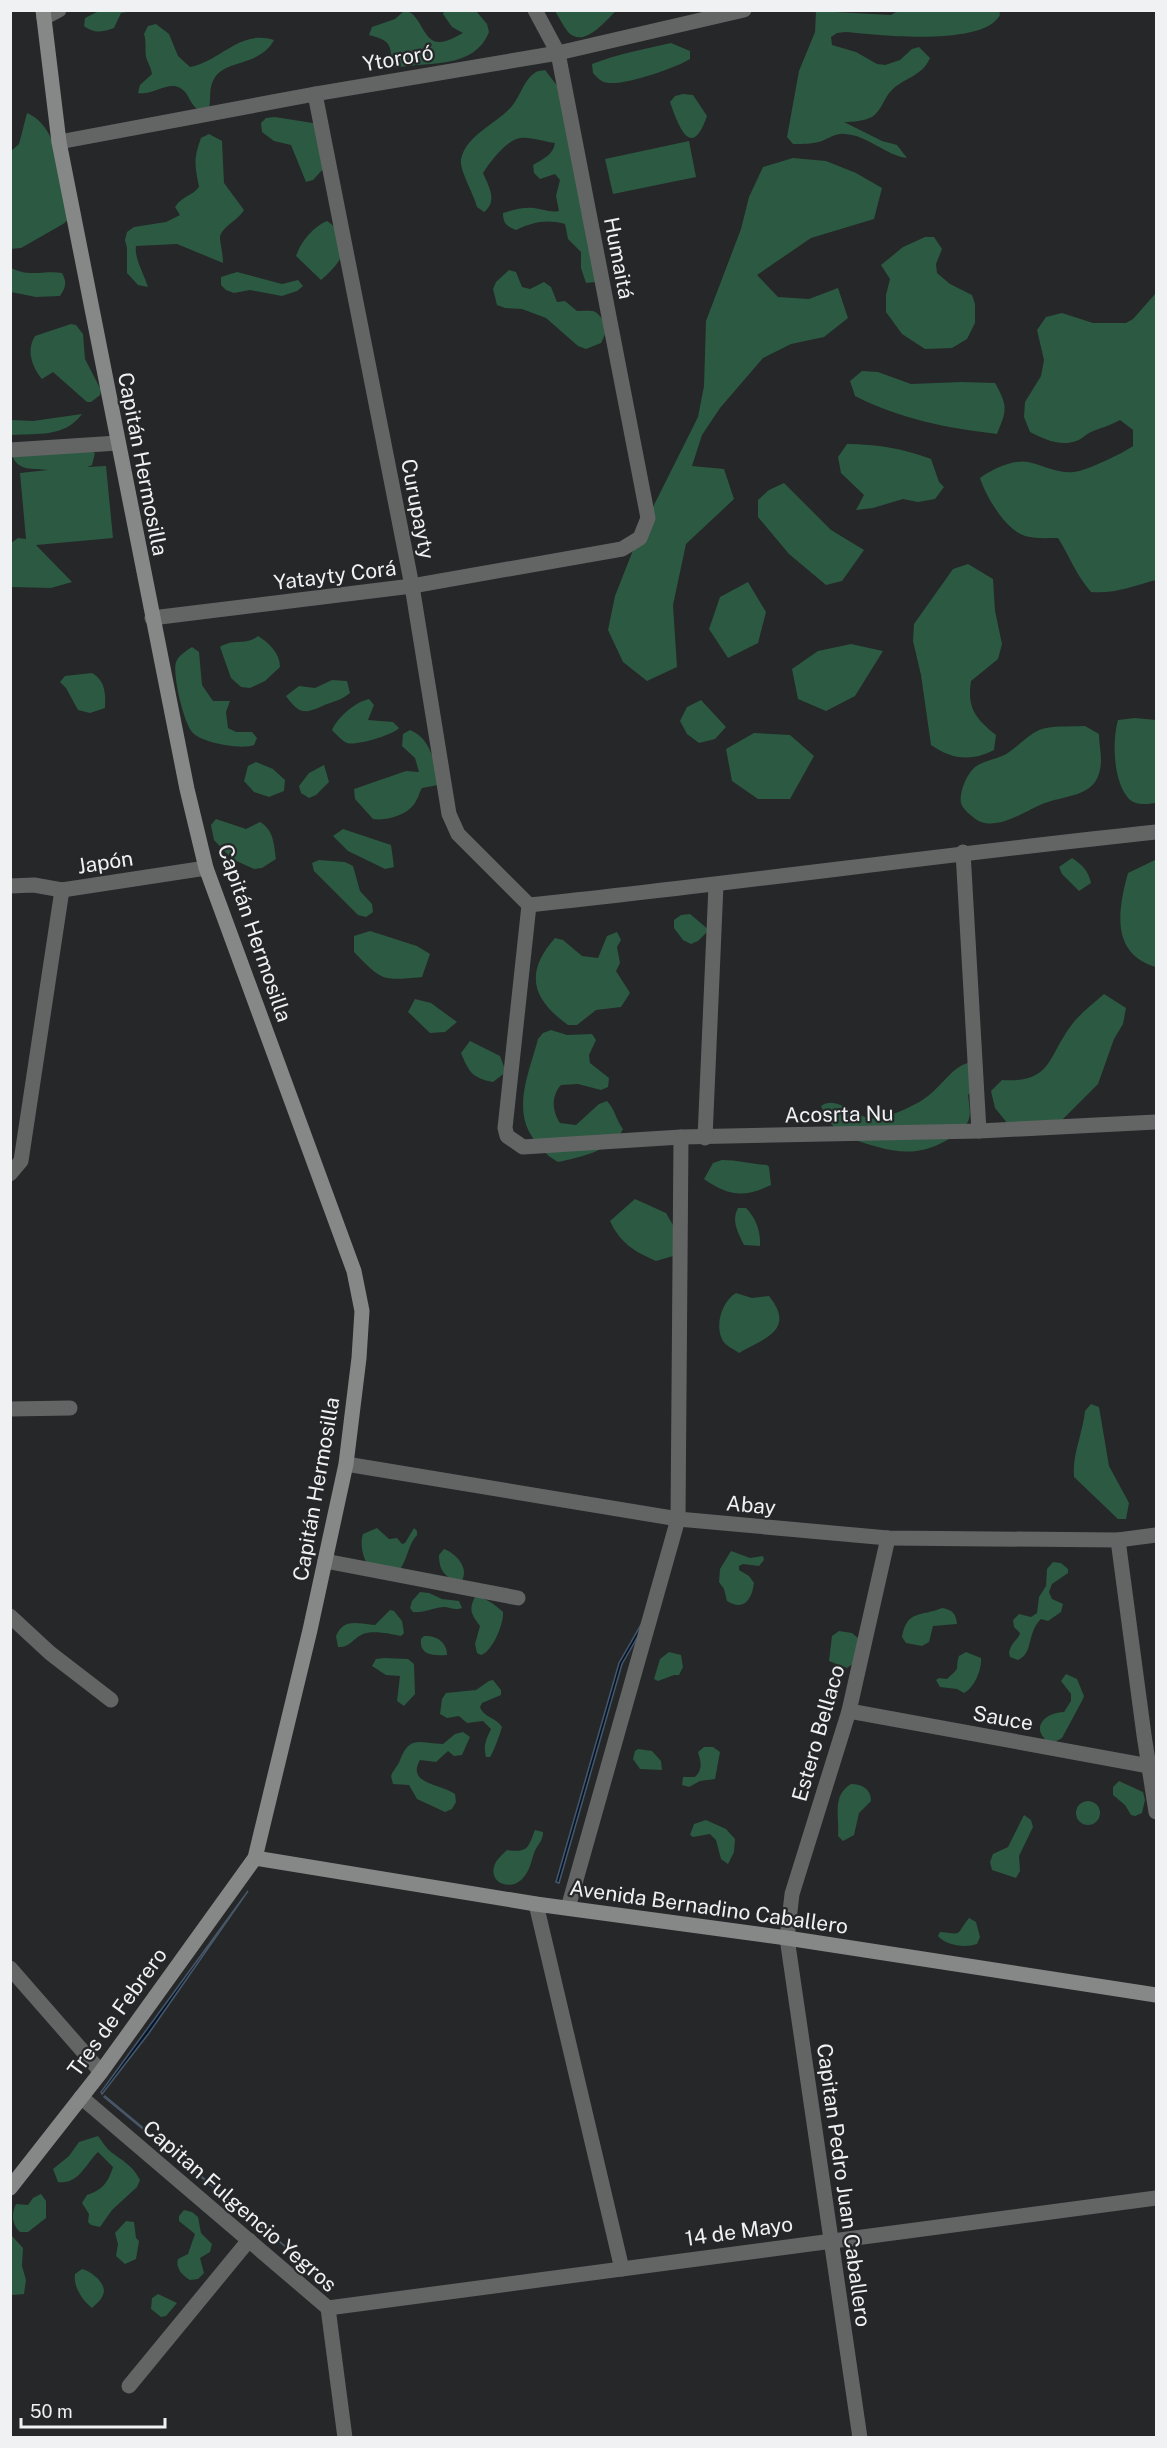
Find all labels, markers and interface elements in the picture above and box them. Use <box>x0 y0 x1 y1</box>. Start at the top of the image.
street label: Ytororó <box>361 39 435 77</box>
street label: Humaitá <box>599 215 639 301</box>
street label: Capitán Hermosilla <box>113 370 173 558</box>
street label: Curupayty <box>396 457 440 561</box>
street label: Yatayty Corá <box>272 555 398 595</box>
street label: Capitán Hermosilla <box>213 841 297 1025</box>
street label: Japón <box>75 845 135 879</box>
street label: Acosrta Nu <box>784 1101 894 1127</box>
street label: Capitán Hermosilla <box>287 1395 345 1583</box>
street label: Abay <box>725 1490 777 1520</box>
street label: Estero Bellaco <box>787 1662 849 1804</box>
street label: Sauce <box>971 1700 1035 1736</box>
street label: Avenida Bernadino Caballero <box>568 1875 850 1939</box>
street label: Tres de Febrero <box>62 1943 172 2081</box>
street label: Capitan Pedro Juan Caballero <box>812 2042 876 2328</box>
street label: Capitan Fulgencio Yegros <box>138 2115 342 2297</box>
street label: 14 de Mayo <box>683 2211 795 2251</box>
scale bar <box>21 2391 165 2429</box>
text: 50 m <box>30 2401 73 2422</box>

